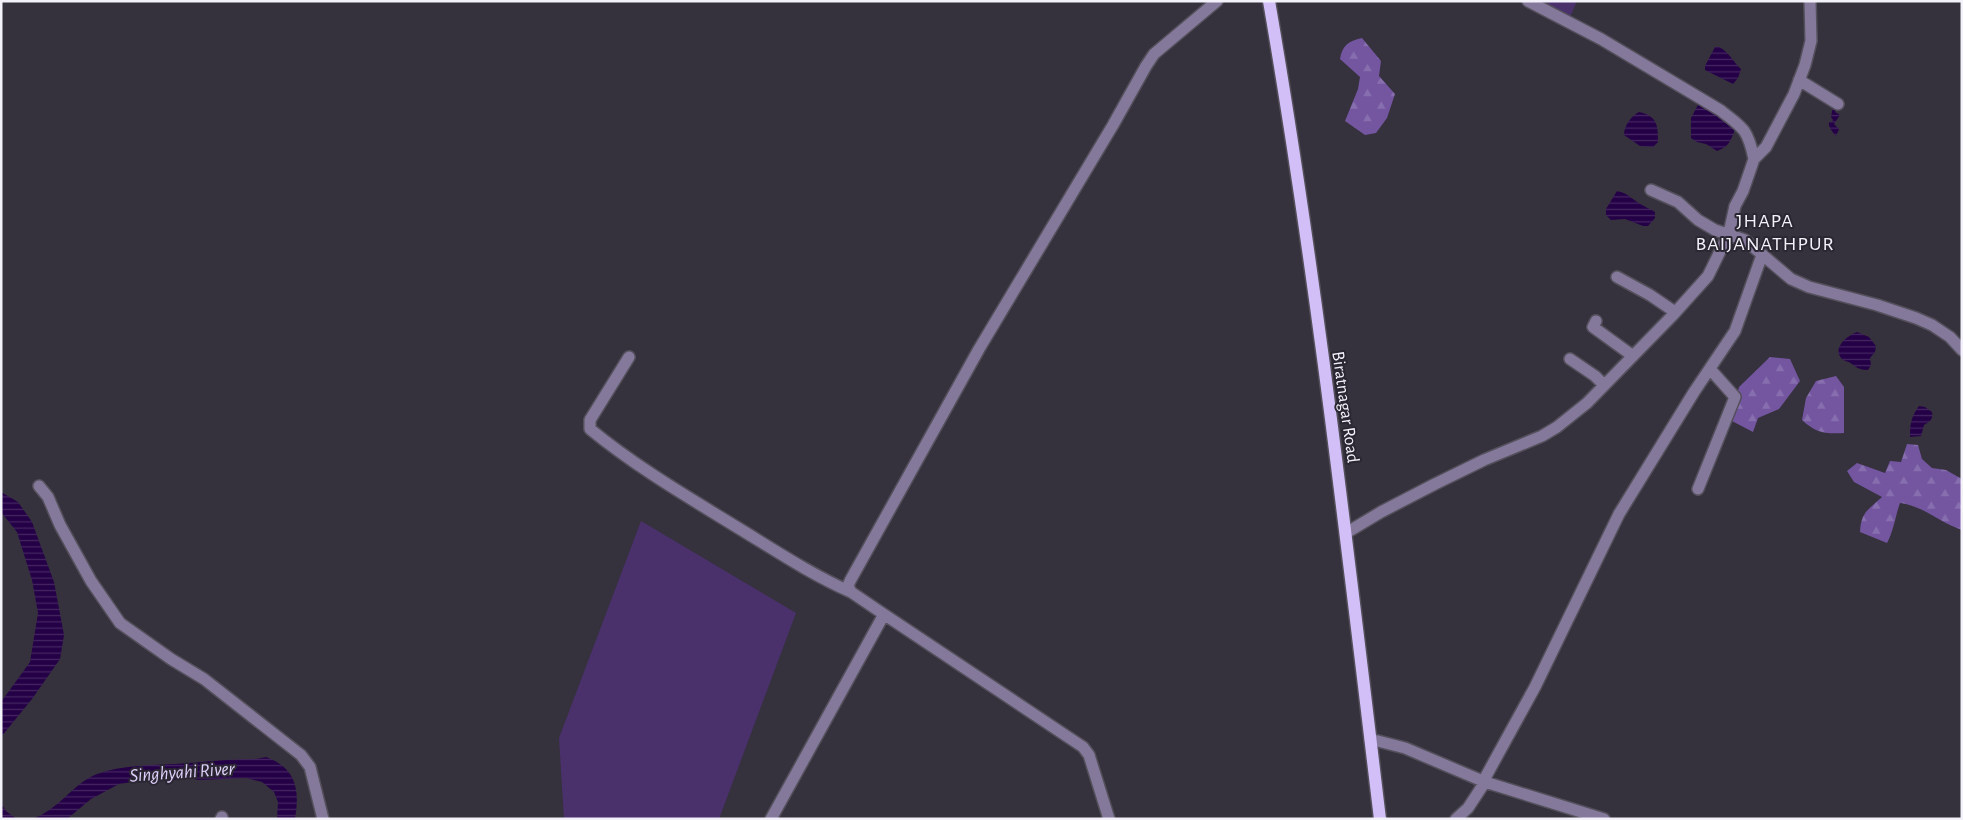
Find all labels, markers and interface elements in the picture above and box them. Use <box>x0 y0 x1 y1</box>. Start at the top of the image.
district label: JHAPA BAIJANATHPUR <box>1695 211 1835 254</box>
street label: Biratnagar Road <box>1328 350 1362 464</box>
water label: Singhyahi River <box>129 759 236 786</box>

